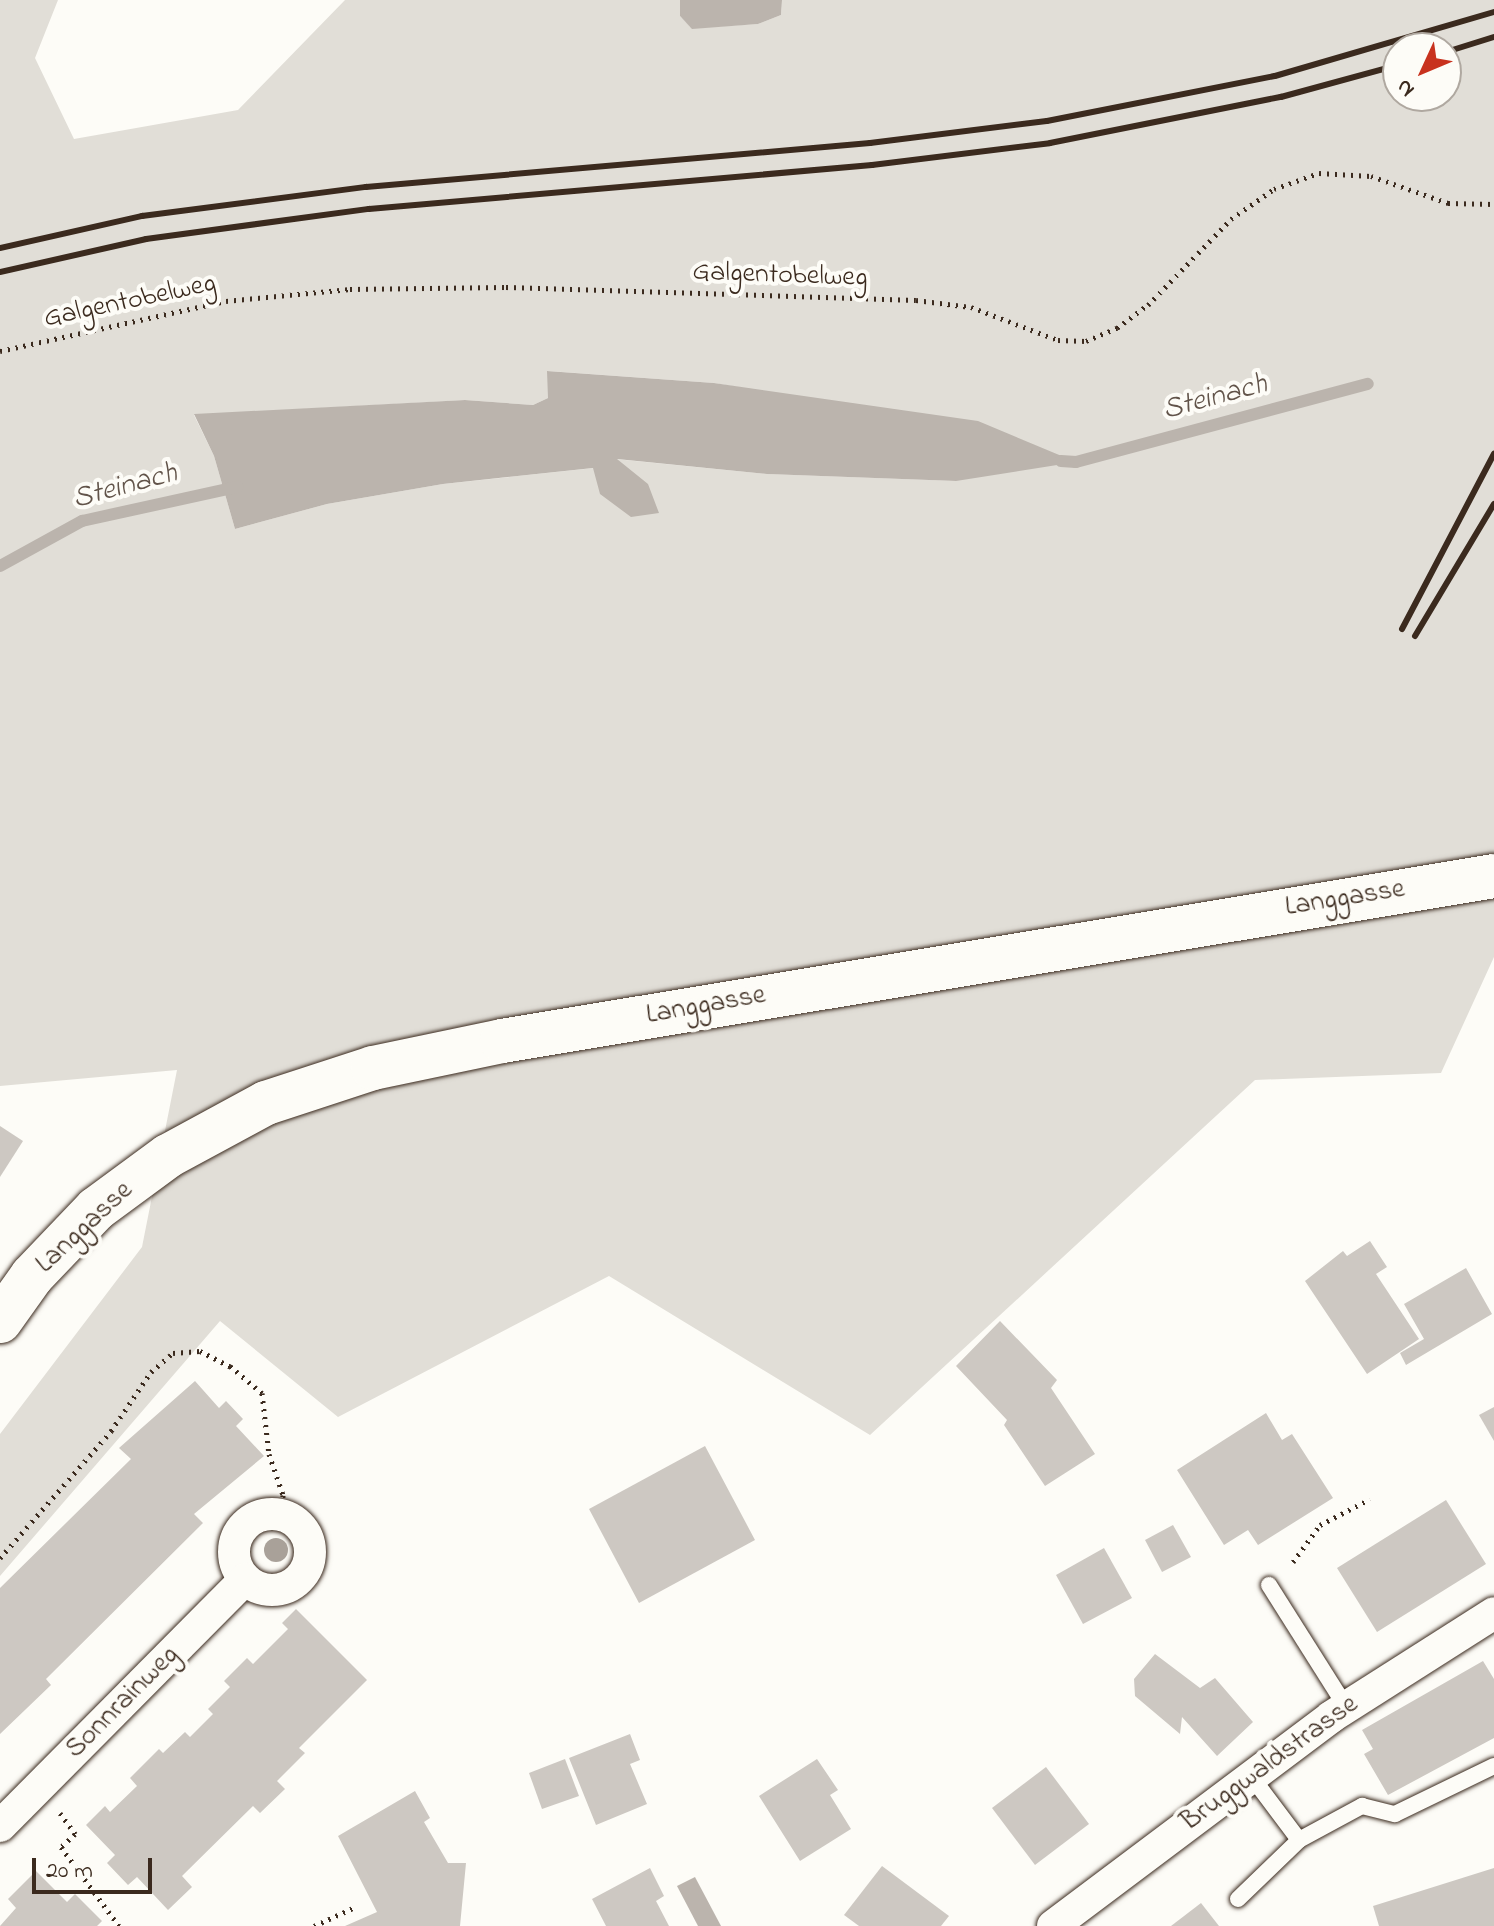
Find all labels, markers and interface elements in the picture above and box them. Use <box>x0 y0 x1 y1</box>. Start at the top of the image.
north arrow <box>1382 32 1462 112</box>
text: N <box>1390 71 1423 104</box>
street label: Galgentobelweg <box>692 256 868 296</box>
street label: Galgentobelweg <box>41 267 219 337</box>
water label: Steinach <box>1159 367 1271 429</box>
water label: Steinach <box>69 456 181 518</box>
street label: Langgasse <box>1283 873 1407 925</box>
street label: Langgasse <box>644 979 768 1033</box>
street label: Langgasse <box>29 1175 141 1281</box>
street label: Sonnrainweg <box>59 1639 187 1767</box>
street label: Bruggwaldstrasse <box>1175 1688 1365 1840</box>
scale bar <box>36 1842 156 1892</box>
text: 20 m <box>46 1854 93 1889</box>

